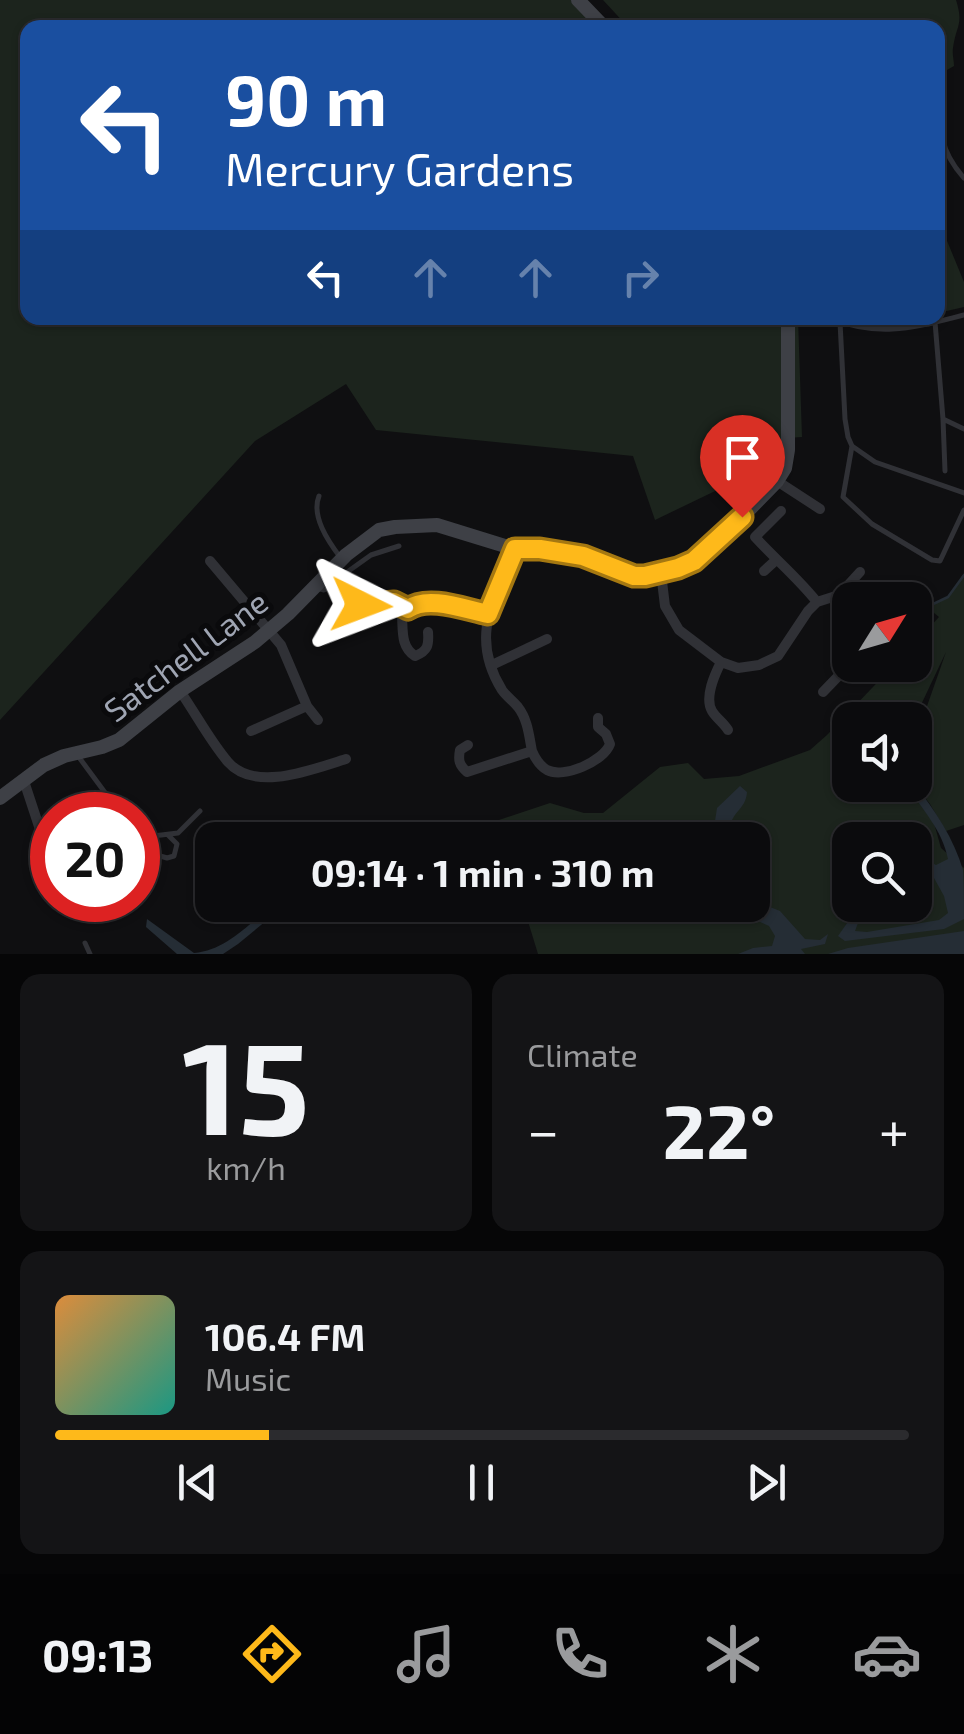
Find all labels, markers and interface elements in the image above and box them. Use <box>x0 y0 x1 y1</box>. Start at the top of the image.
text: 90 m <box>225 56 387 140</box>
icon: left <box>60 60 190 190</box>
text: Mercury Gardens <box>225 141 574 195</box>
icon: left <box>298 250 353 305</box>
icon: ahead <box>403 250 458 305</box>
icon: ahead <box>508 250 563 305</box>
icon: right <box>613 250 668 305</box>
pin <box>700 415 785 518</box>
icon: arrive <box>715 430 770 485</box>
position arrow <box>309 553 413 657</box>
street label: Satchell Lane <box>96 581 274 729</box>
north arrow <box>832 582 932 682</box>
map controls <box>832 582 932 922</box>
button: sound <box>832 702 932 802</box>
speed limit sign: 20 <box>30 792 160 922</box>
button: search <box>832 822 932 922</box>
text: 09:14 · 1 min · 310 m <box>311 849 654 895</box>
text: 15 <box>182 1005 310 1161</box>
text: Climate <box>527 1035 638 1073</box>
text: 22° <box>662 1084 775 1174</box>
text: − <box>527 1096 559 1162</box>
text: + <box>879 1096 909 1162</box>
text: km/h <box>206 1148 286 1186</box>
text: 106.4 FM <box>205 1313 365 1359</box>
text: Music <box>205 1359 291 1397</box>
icon: previous <box>170 1455 225 1510</box>
icon: pause <box>454 1455 509 1510</box>
icon: next <box>739 1455 794 1510</box>
icon: directions <box>237 1619 307 1689</box>
icon: music <box>391 1619 461 1689</box>
icon: phone <box>545 1619 615 1689</box>
icon: climate <box>698 1619 768 1689</box>
icon: car <box>852 1619 922 1689</box>
text: 09:13 <box>42 1627 153 1681</box>

